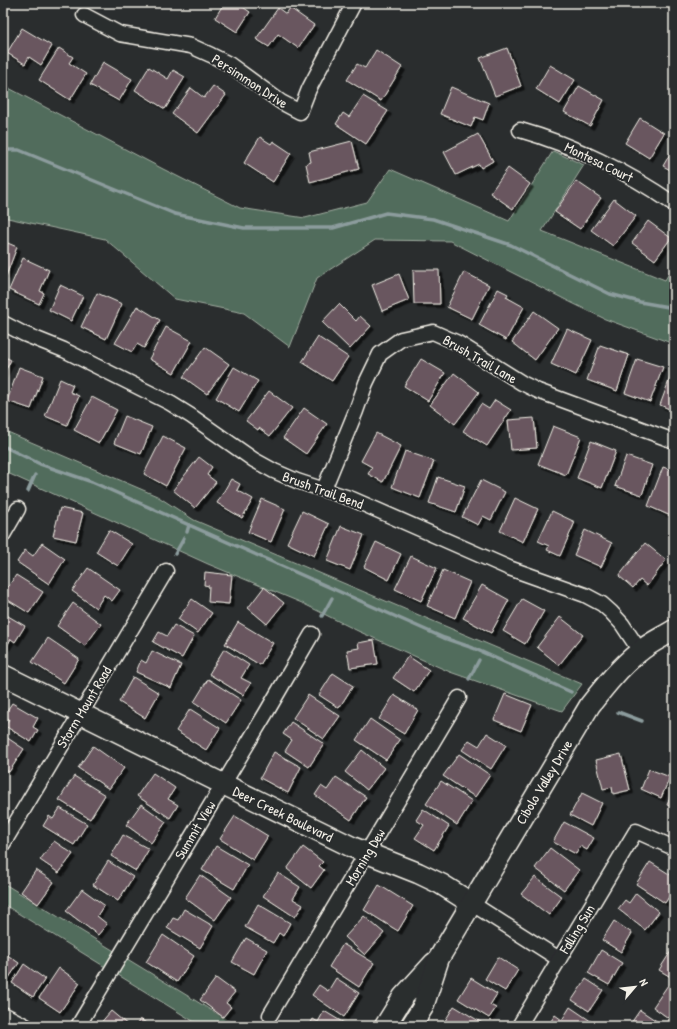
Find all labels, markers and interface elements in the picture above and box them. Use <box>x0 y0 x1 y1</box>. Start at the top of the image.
street label: Persimmon Drive <box>209 49 292 112</box>
street label: Montesa Court <box>562 137 637 186</box>
street label: Brush Trail Lane <box>440 330 521 388</box>
street label: Brush Trail Bend <box>280 466 367 513</box>
street label: Storm Mount Road <box>52 662 116 751</box>
street label: Cibolo Valley Drive <box>511 736 577 828</box>
street label: Deer Creek Boulevard <box>230 781 337 846</box>
street label: Summit View <box>170 796 220 863</box>
street label: Morning Dew <box>340 824 390 889</box>
street label: Falling Sun <box>554 901 599 958</box>
north arrow <box>615 967 655 1007</box>
text: N <box>636 976 651 988</box>

